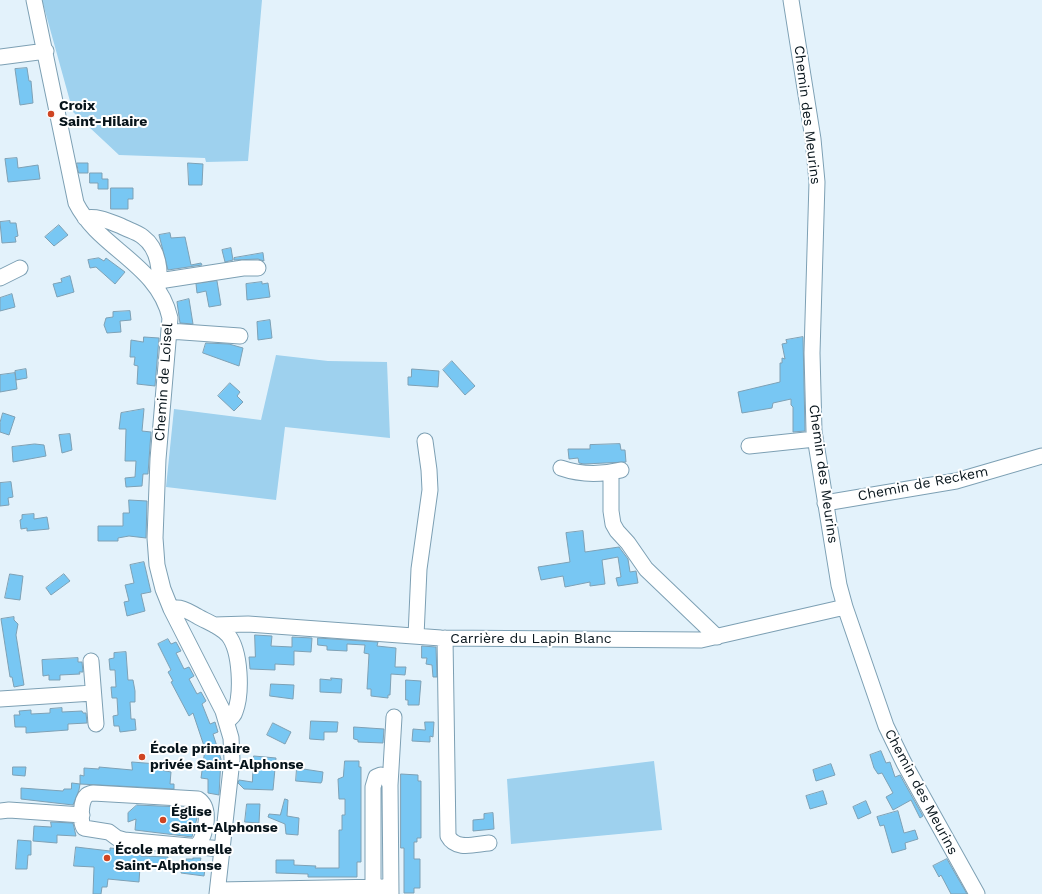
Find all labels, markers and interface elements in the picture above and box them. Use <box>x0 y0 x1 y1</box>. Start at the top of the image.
street label: Chemin des Meurins <box>790 45 824 185</box>
place label: Croix Saint-Hilaire <box>59 98 147 130</box>
marker: Croix Saint-Hilaire <box>46 109 56 119</box>
street label: Chemin de Loisel <box>151 322 177 442</box>
street label: Chemin des Meurins <box>805 404 841 544</box>
street label: Chemin de Reckem <box>856 463 990 505</box>
street label: Carrière du Lapin Blanc <box>450 631 612 647</box>
street label: Chemin des Meurins <box>881 726 961 858</box>
place label: École primaire privée Saint-Alphonse <box>150 741 304 774</box>
marker: École primaire privée Saint-Alphonse <box>137 752 147 762</box>
place label: Église Saint-Alphonse <box>171 804 278 836</box>
marker: Église Saint-Alphonse <box>158 815 168 825</box>
place label: École maternelle Saint-Alphonse <box>115 842 232 874</box>
marker: École maternelle Saint-Alphonse <box>102 853 112 863</box>

